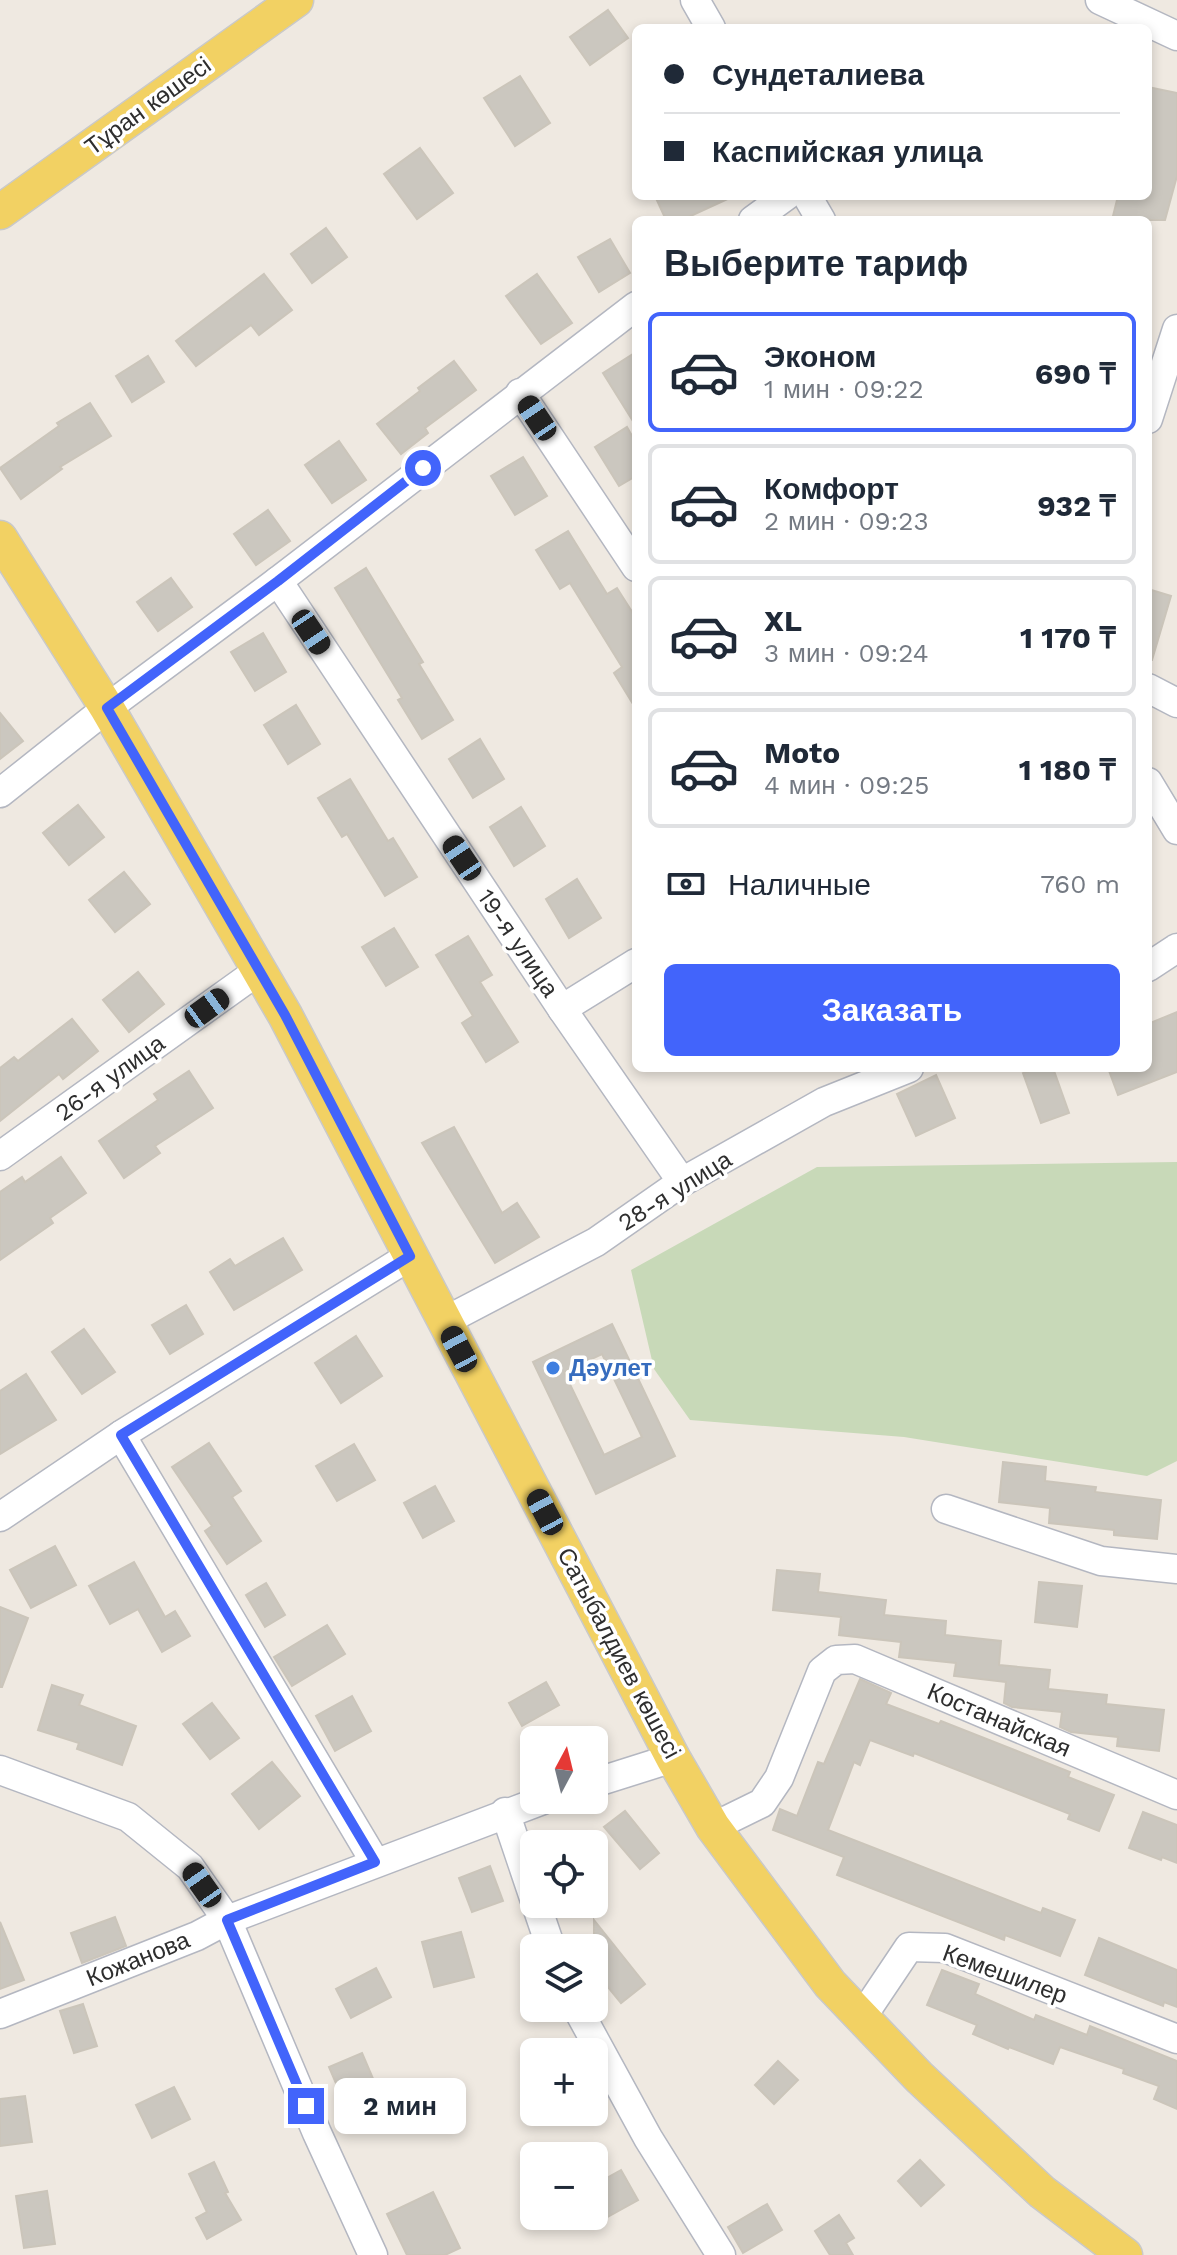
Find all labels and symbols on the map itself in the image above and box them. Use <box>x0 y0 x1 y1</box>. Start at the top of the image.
street label: Тұран көшесі <box>80 51 216 161</box>
car <box>514 391 560 445</box>
route start <box>405 450 441 486</box>
car <box>288 605 334 659</box>
car <box>439 831 485 885</box>
street label: 19-я улица <box>472 884 565 1003</box>
car <box>181 984 233 1032</box>
street label: 26-я улица <box>50 1029 171 1127</box>
street label: 28-я улица <box>613 1145 737 1237</box>
car <box>437 1322 481 1376</box>
place label: Дәулет <box>569 1354 652 1382</box>
marker: Дәулет <box>544 1359 562 1377</box>
car <box>523 1485 567 1539</box>
street label: Сатыбалдиев көшесі <box>552 1543 686 1763</box>
street label: Костанайская <box>923 1677 1075 1763</box>
north arrow <box>520 1726 608 1814</box>
car <box>178 1858 226 1912</box>
street label: Кожанова <box>82 1925 194 1992</box>
street label: Кемешилер <box>939 1939 1071 2009</box>
callout: 2 мин <box>334 2078 466 2134</box>
route end <box>288 2088 324 2124</box>

